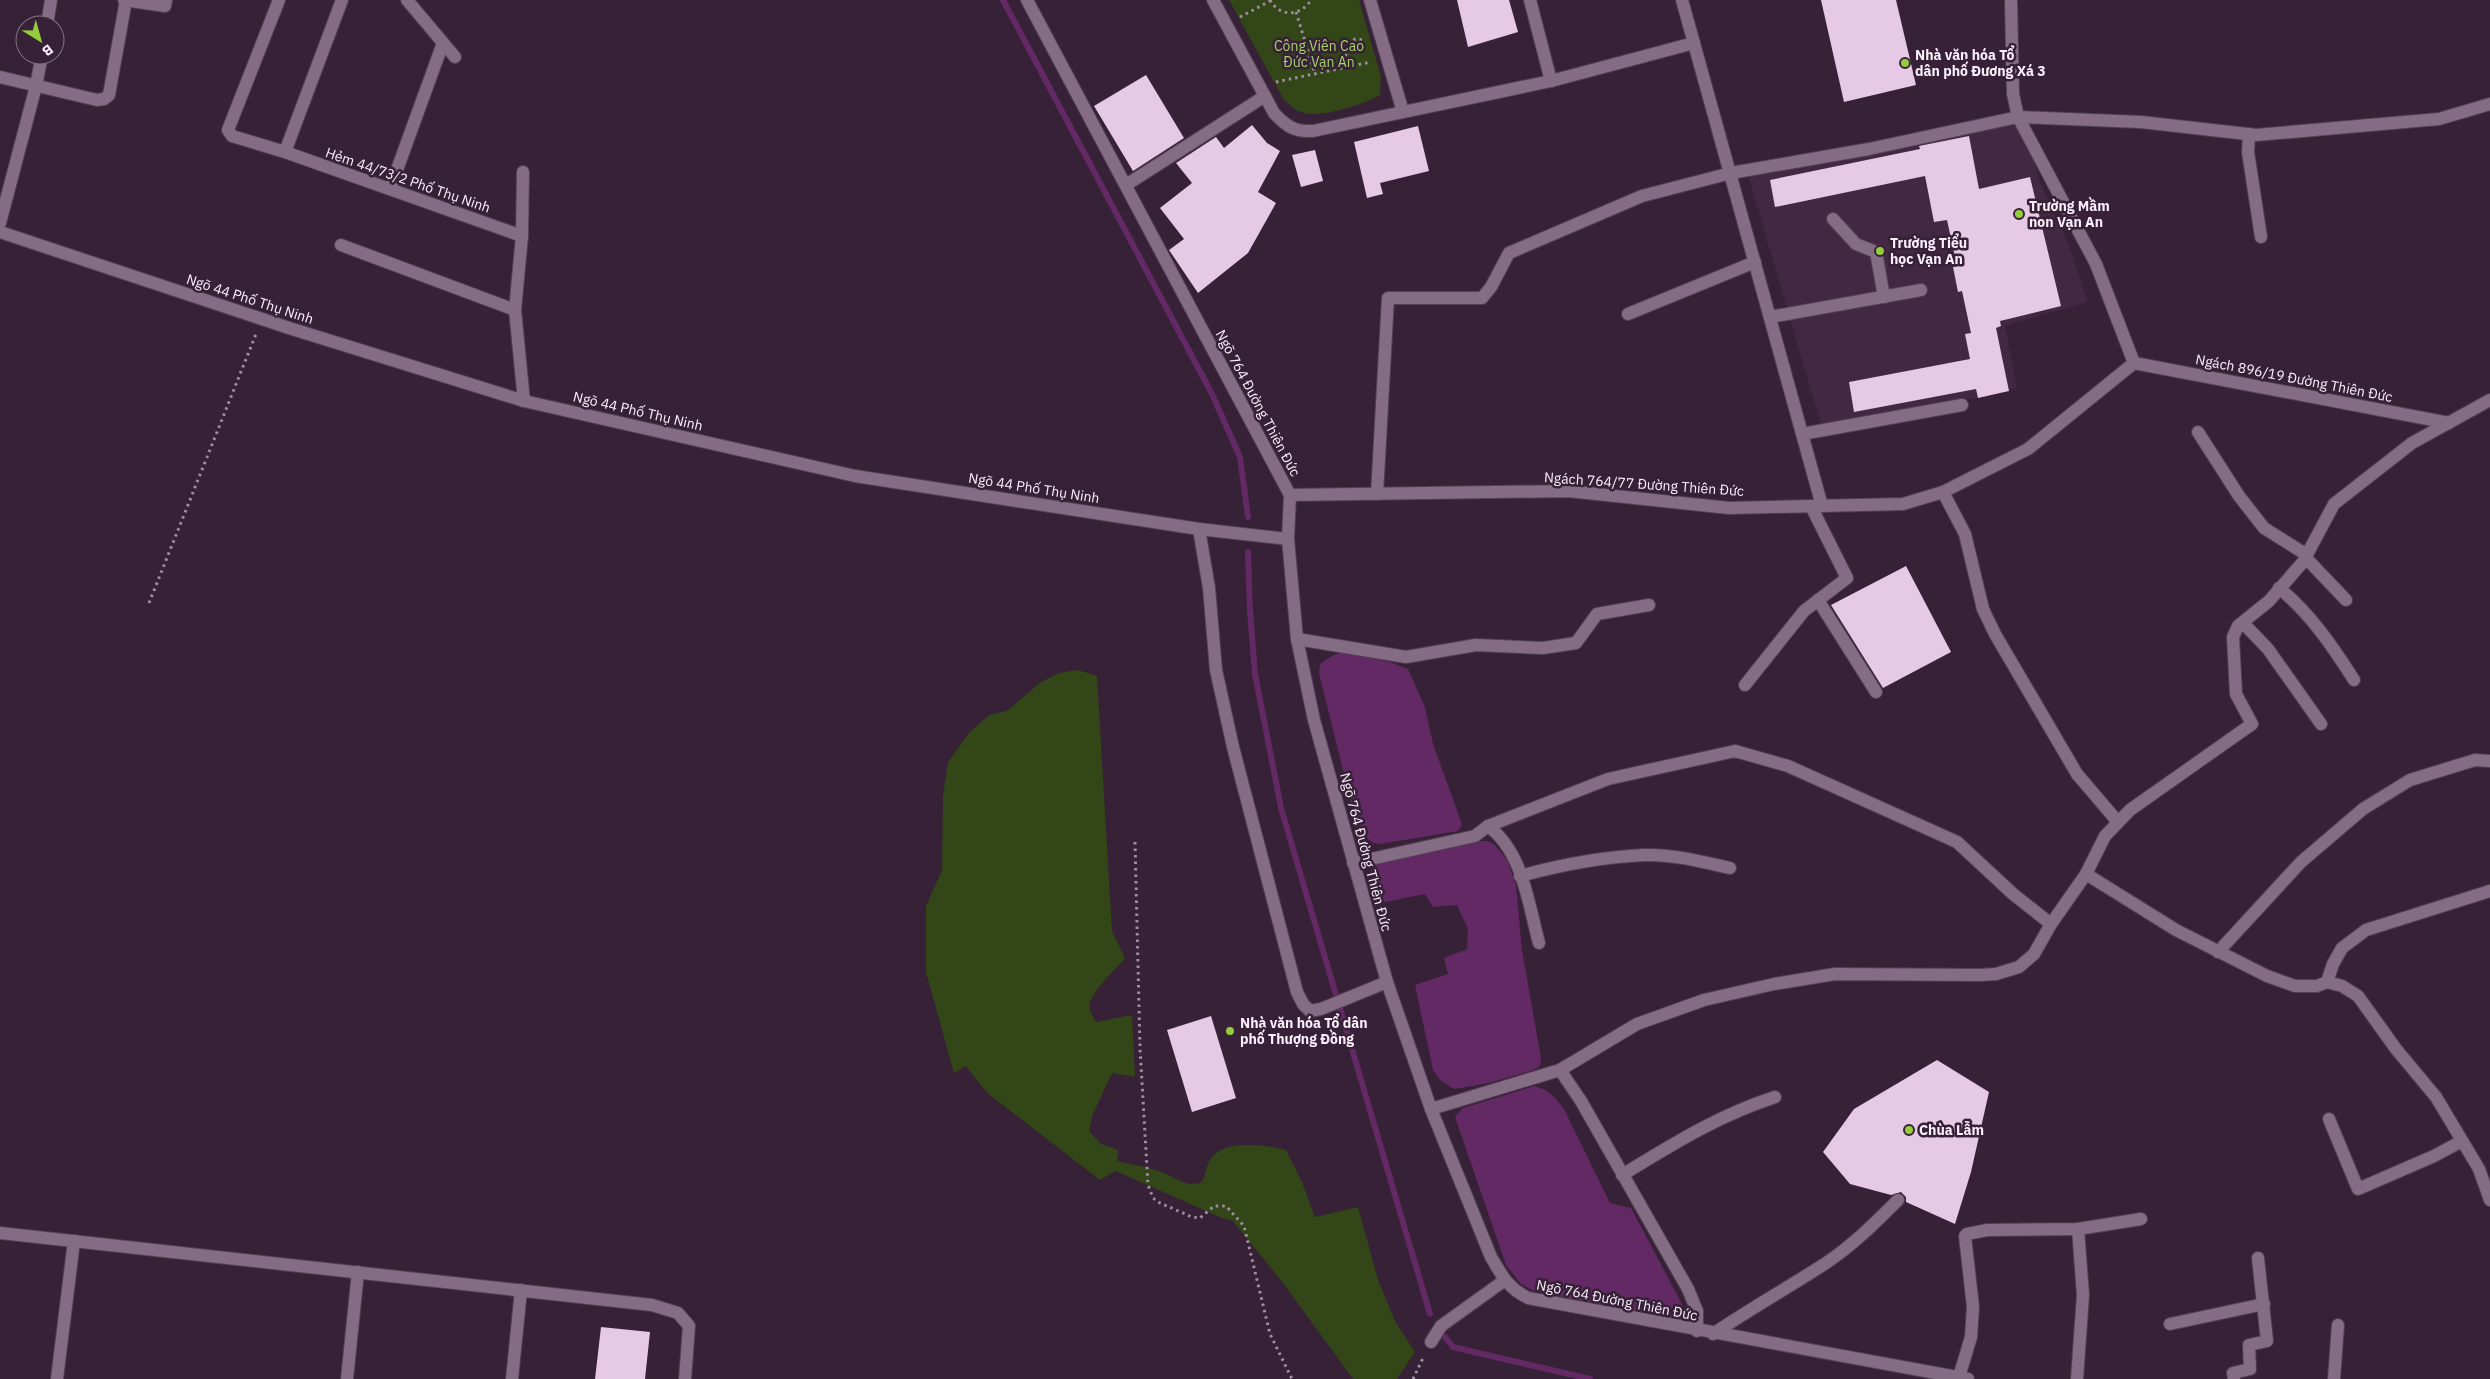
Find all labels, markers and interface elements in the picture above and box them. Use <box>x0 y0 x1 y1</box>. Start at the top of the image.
north arrow <box>15 15 65 65</box>
park label: Công Viên Cao Đức Vạn An <box>1274 37 1364 71</box>
text: B <box>39 40 57 60</box>
place label: Nhà văn hóa Tổ dân phố Đương Xá 3 <box>1915 45 2046 80</box>
marker: Nhà văn hóa Tổ dân phố Đương Xá 3 <box>1899 57 1911 69</box>
street label: Hẻm 44/73/2 Phố Thụ Ninh <box>323 143 493 217</box>
place label: Trường Mầm non Vạn An <box>2029 196 2110 231</box>
marker: Trường Mầm non Vạn An <box>2013 208 2025 220</box>
place label: Trường Tiểu học Vạn An <box>1890 233 1967 268</box>
marker: Trường Tiểu học Vạn An <box>1874 245 1886 257</box>
street label: Ngõ 44 Phố Thụ Ninh <box>184 270 316 328</box>
street label: Ngõ 764 Đường Thiên Đức <box>1212 327 1304 479</box>
street label: Ngách 896/19 Đường Thiên Đức <box>2194 350 2394 406</box>
street label: Ngõ 44 Phố Thụ Ninh <box>571 387 705 435</box>
street label: Ngách 764/77 Đường Thiên Đức <box>1543 468 1745 500</box>
street label: Ngõ 44 Phố Thụ Ninh <box>967 469 1101 507</box>
street label: Ngõ 764 Đường Thiên Đức <box>1336 771 1396 933</box>
place label: Nhà văn hóa Tổ dân phố Thượng Đồng <box>1240 1013 1368 1048</box>
marker: Nhà văn hóa Tổ dân phố Thượng Đồng <box>1224 1025 1236 1037</box>
place label: Chùa Lẫm <box>1919 1121 1984 1139</box>
marker: Chùa Lẫm <box>1903 1124 1915 1136</box>
street label: Ngõ 764 Đường Thiên Đức <box>1535 1276 1699 1324</box>

